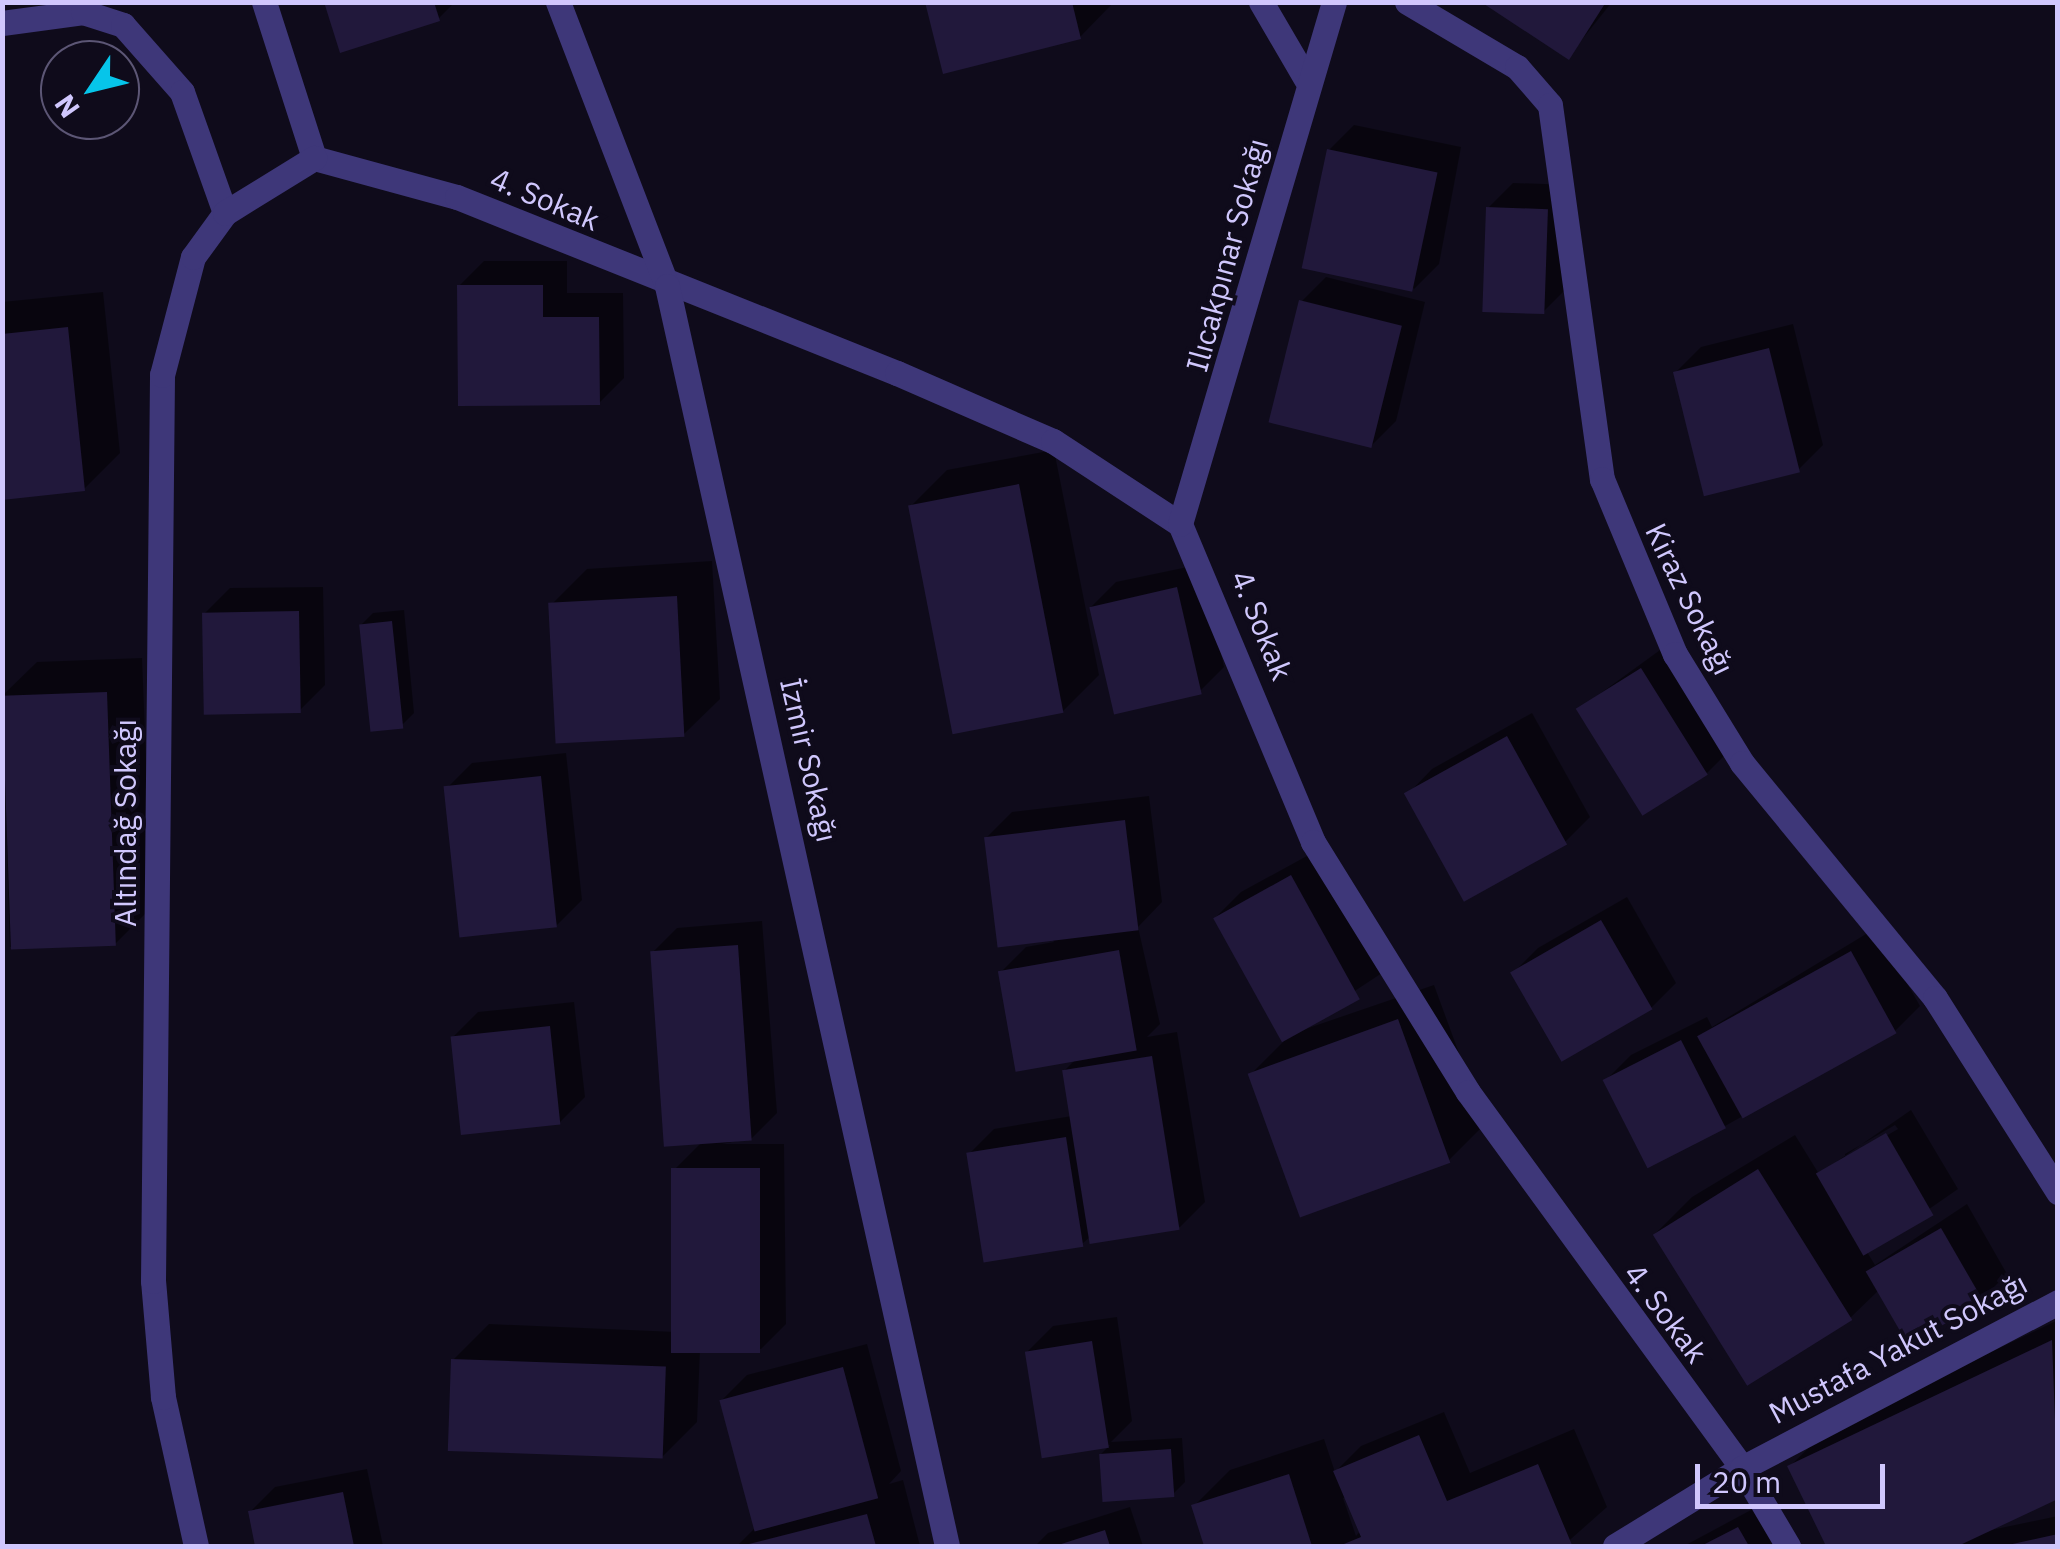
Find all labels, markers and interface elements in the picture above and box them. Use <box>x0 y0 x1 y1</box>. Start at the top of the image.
north arrow <box>40 40 140 140</box>
text: N <box>46 87 88 125</box>
street label: Ilıcakpınar Sokağı <box>1179 134 1275 376</box>
street label: 4. Sokak <box>485 160 605 238</box>
street label: Kiraz Sokağı <box>1638 518 1742 680</box>
street label: 4. Sokak <box>1224 565 1300 685</box>
street label: İzmir Sokağı <box>773 675 845 845</box>
street label: Altındağ Sokağı <box>107 719 143 927</box>
street label: 4. Sokak <box>1617 1256 1715 1370</box>
street label: Mustafa Yakut Sokağı <box>1763 1265 2033 1431</box>
scale bar <box>1700 1444 1890 1506</box>
text: 20 m <box>1712 1462 1781 1501</box>

